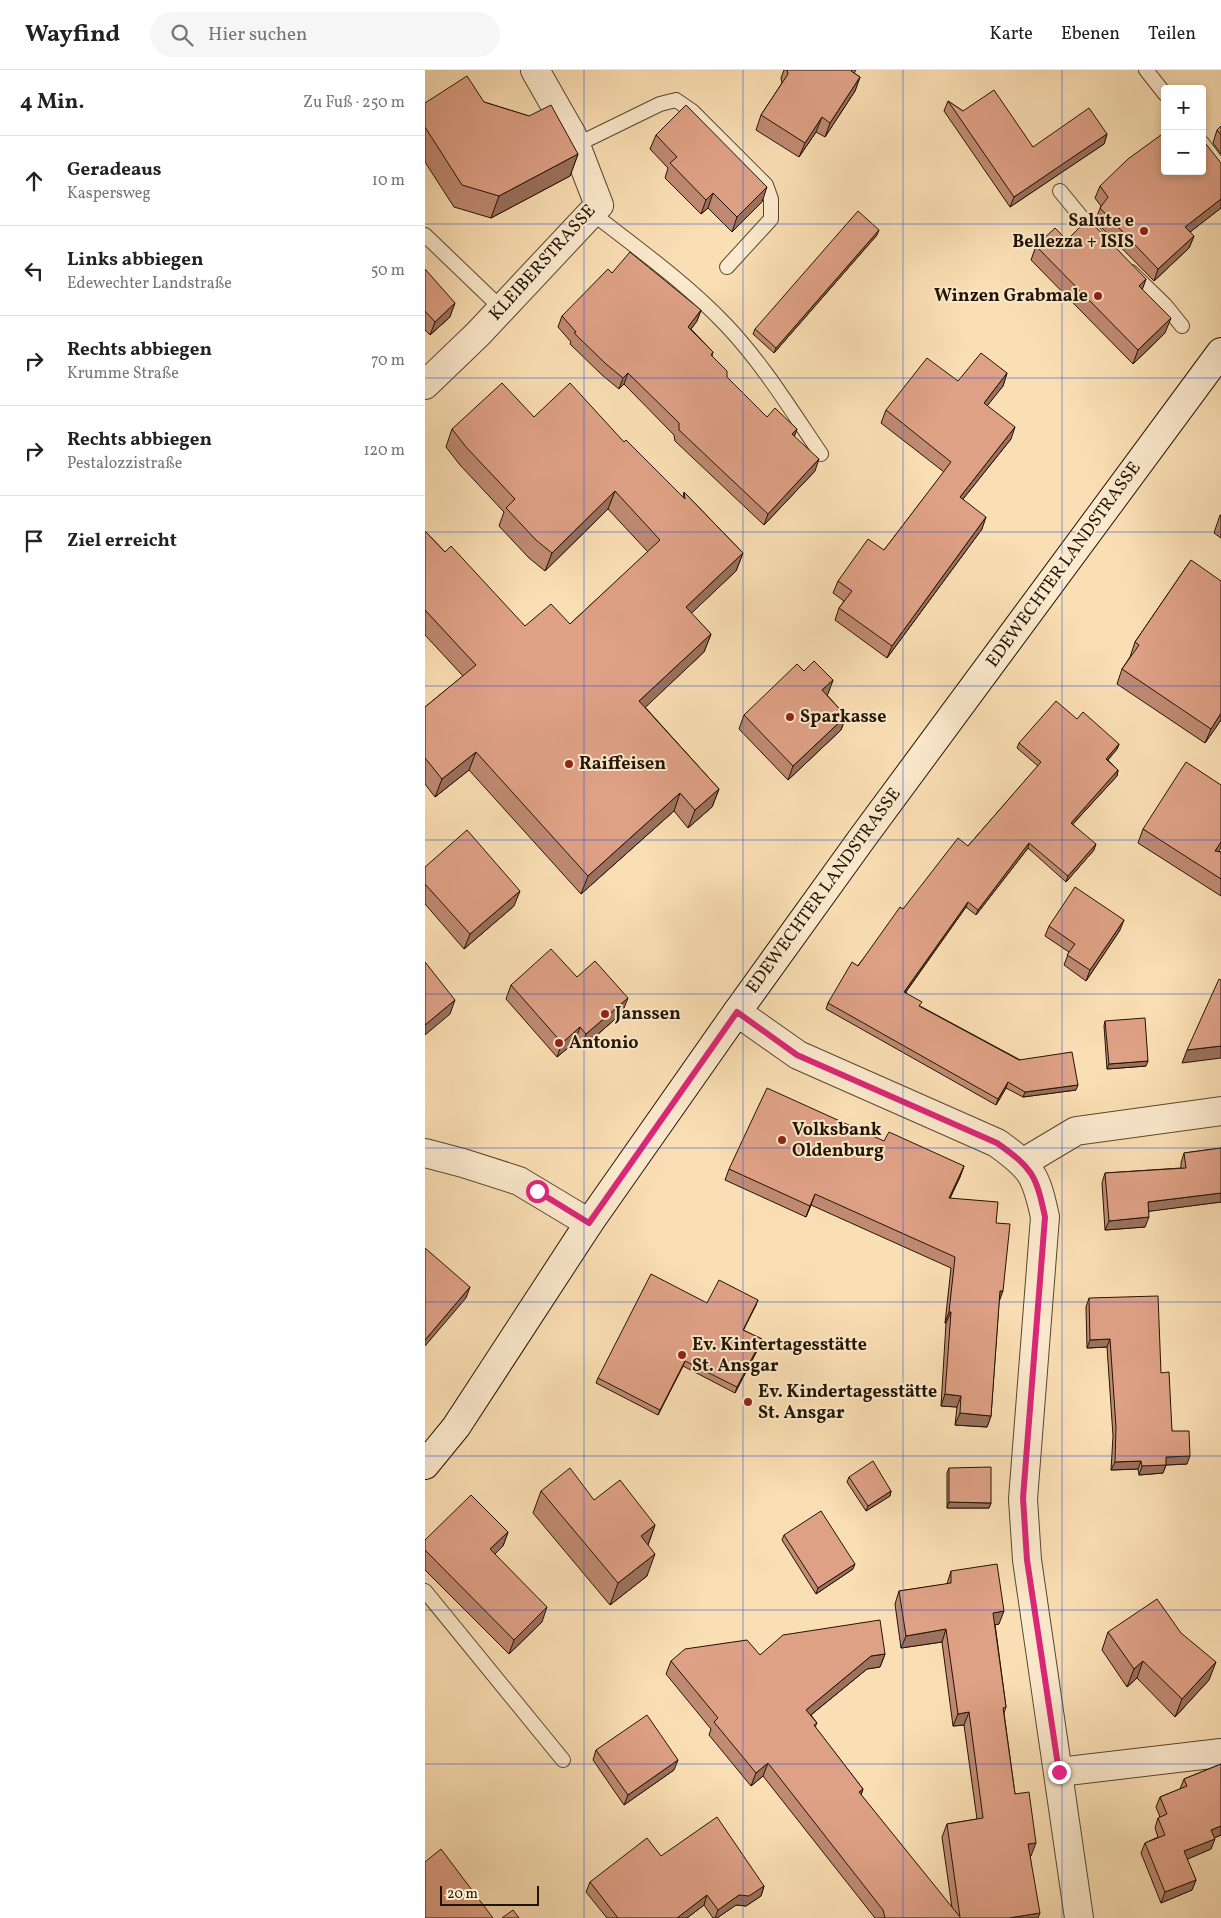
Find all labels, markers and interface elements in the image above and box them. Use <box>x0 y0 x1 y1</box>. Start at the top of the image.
search box <box>150 12 500 57</box>
text: Wayfind <box>25 18 120 52</box>
icon: search <box>168 21 196 49</box>
text: Hier suchen <box>208 22 307 48</box>
text: Karte <box>989 22 1033 47</box>
text: Ebenen <box>1061 22 1120 47</box>
text: Teilen <box>1148 22 1196 47</box>
map controls <box>1161 85 1206 175</box>
button: + <box>1161 85 1206 130</box>
text: 4 Min. <box>20 88 84 117</box>
text: Zu Fuß · 250 m <box>303 92 405 114</box>
button: − <box>1161 130 1206 175</box>
text: Geradeaus <box>67 157 162 183</box>
icon: ahead <box>20 167 48 195</box>
text: 10 m <box>372 170 405 192</box>
text: Kaspersweg <box>67 183 151 205</box>
street label: KLEIBERSTRASSE <box>484 199 602 327</box>
place label: Salute e Bellezza + ISIS <box>1012 209 1134 255</box>
marker: Salute e Bellezza + ISIS <box>1138 225 1150 237</box>
text: Links abbiegen <box>67 247 204 273</box>
icon: left <box>20 257 48 285</box>
text: 50 m <box>371 260 405 282</box>
text: Edewechter Landstraße <box>67 273 232 295</box>
place label: Winzen Grabmale <box>934 284 1088 309</box>
marker: Winzen Grabmale <box>1092 290 1104 302</box>
text: Rechts abbiegen <box>67 337 212 363</box>
icon: right <box>20 347 48 375</box>
text: 70 m <box>371 350 405 372</box>
text: Krumme Straße <box>67 363 179 385</box>
text: Rechts abbiegen <box>67 427 212 453</box>
icon: right <box>20 437 48 465</box>
text: 120 m <box>363 440 405 462</box>
text: Pestalozzistraße <box>67 453 182 475</box>
street label: EDEWECHTER LANDSTRASSE <box>981 457 1147 673</box>
icon: arrive <box>20 527 48 555</box>
text: Ziel erreicht <box>67 528 177 554</box>
place label: Sparkasse <box>800 705 886 730</box>
marker: Sparkasse <box>784 711 796 723</box>
place label: Raiffeisen <box>579 752 666 777</box>
marker: Raiffeisen <box>563 758 575 770</box>
street label: EDEWECHTER LANDSTRASSE <box>741 783 907 999</box>
place label: Janssen <box>614 1002 681 1027</box>
marker: Janssen <box>599 1008 611 1020</box>
place label: Antonio <box>569 1031 639 1056</box>
marker: Antonio <box>553 1037 565 1049</box>
place label: Volksbank Oldenburg <box>792 1118 884 1164</box>
marker: Volksbank Oldenburg <box>776 1134 788 1146</box>
route start <box>526 1180 549 1203</box>
place label: Ev. Kintertagesstätte St. Ansgar <box>692 1333 867 1379</box>
marker: Ev. Kintertagesstätte St. Ansgar <box>676 1349 688 1361</box>
place label: Ev. Kindertagesstätte St. Ansgar <box>758 1380 937 1426</box>
marker: Ev. Kindertagesstätte St. Ansgar <box>742 1396 754 1408</box>
route end <box>1048 1761 1071 1784</box>
scale bar <box>440 1883 539 1906</box>
text: 20 m <box>447 1885 478 1904</box>

